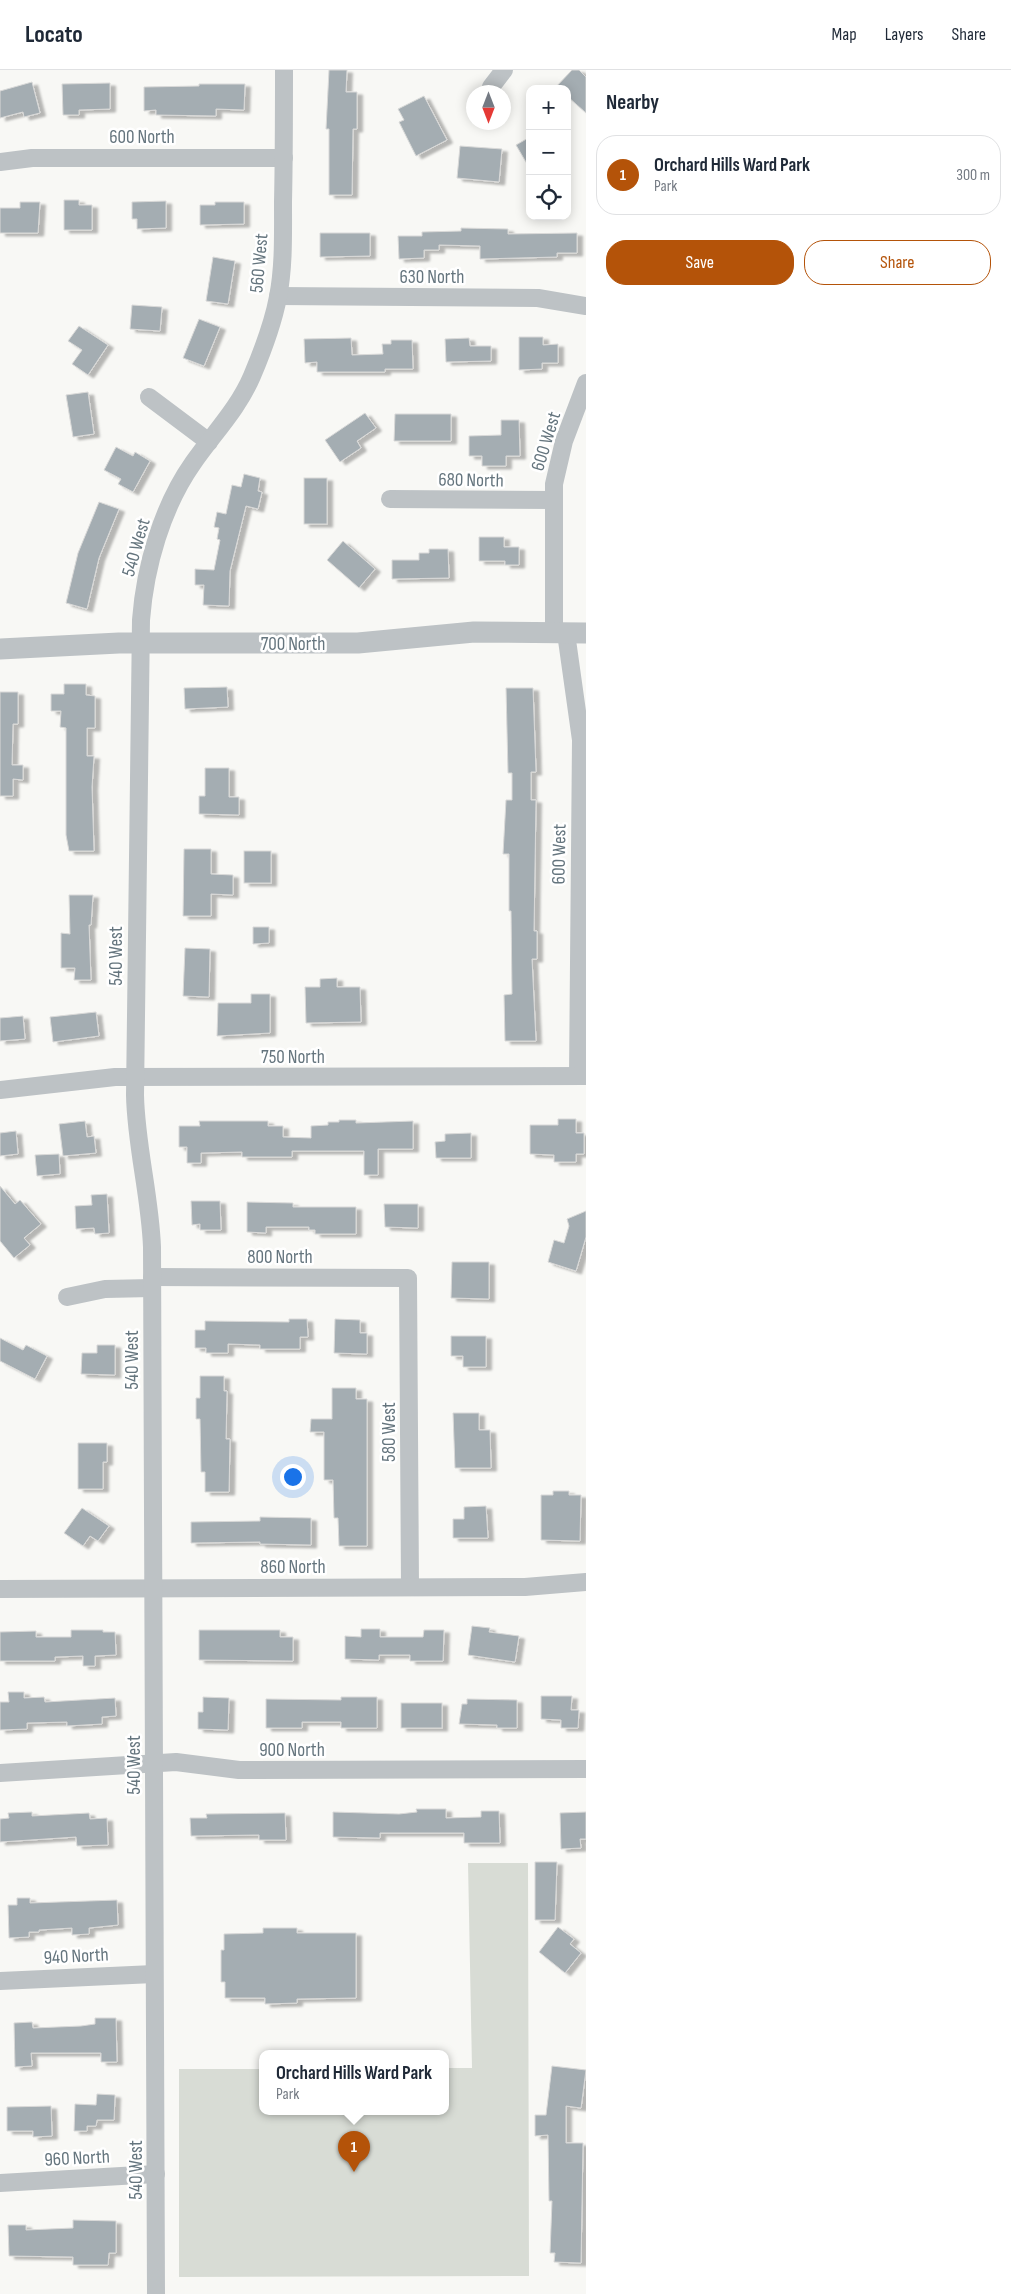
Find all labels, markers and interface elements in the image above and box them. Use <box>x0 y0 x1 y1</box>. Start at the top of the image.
text: Locato <box>25 20 83 49</box>
text: Map <box>832 24 857 45</box>
text: Layers <box>885 24 924 45</box>
text: Share <box>952 24 986 45</box>
north arrow <box>466 85 511 130</box>
map controls <box>526 85 571 220</box>
button: + <box>526 85 571 130</box>
text: Nearby <box>606 90 659 115</box>
street label: 600 North <box>109 126 175 149</box>
button: − <box>526 130 571 175</box>
text: Orchard Hills Ward Park <box>654 154 810 177</box>
text: 1 <box>620 166 626 185</box>
text: 300 m <box>956 166 990 185</box>
button: locate <box>526 175 571 220</box>
text: Park <box>654 177 677 196</box>
street label: 560 West <box>245 232 274 294</box>
button: Save <box>606 240 794 285</box>
button: Share <box>804 240 991 285</box>
street label: 630 North <box>400 266 464 289</box>
street label: 600 West <box>527 409 566 474</box>
street label: 680 North <box>438 468 504 493</box>
street label: 540 West <box>117 515 156 579</box>
street label: 700 North <box>261 633 325 656</box>
street label: 600 West <box>547 823 572 885</box>
street label: 540 West <box>105 926 128 986</box>
street label: 750 North <box>261 1046 325 1069</box>
street label: 800 North <box>247 1246 313 1269</box>
street label: 540 West <box>121 1330 144 1390</box>
street label: 580 West <box>378 1402 401 1462</box>
your location <box>280 1464 306 1490</box>
street label: 860 North <box>260 1556 326 1579</box>
street label: 540 West <box>123 1735 146 1795</box>
street label: 900 North <box>259 1739 325 1762</box>
street label: 940 North <box>43 1943 109 1970</box>
popup <box>259 2050 449 2115</box>
text: Orchard Hills Ward Park <box>276 2062 432 2085</box>
text: Park <box>276 2085 299 2104</box>
pin: 1 <box>338 2131 370 2172</box>
street label: 540 West <box>125 2140 148 2200</box>
street label: 960 North <box>44 2145 110 2172</box>

